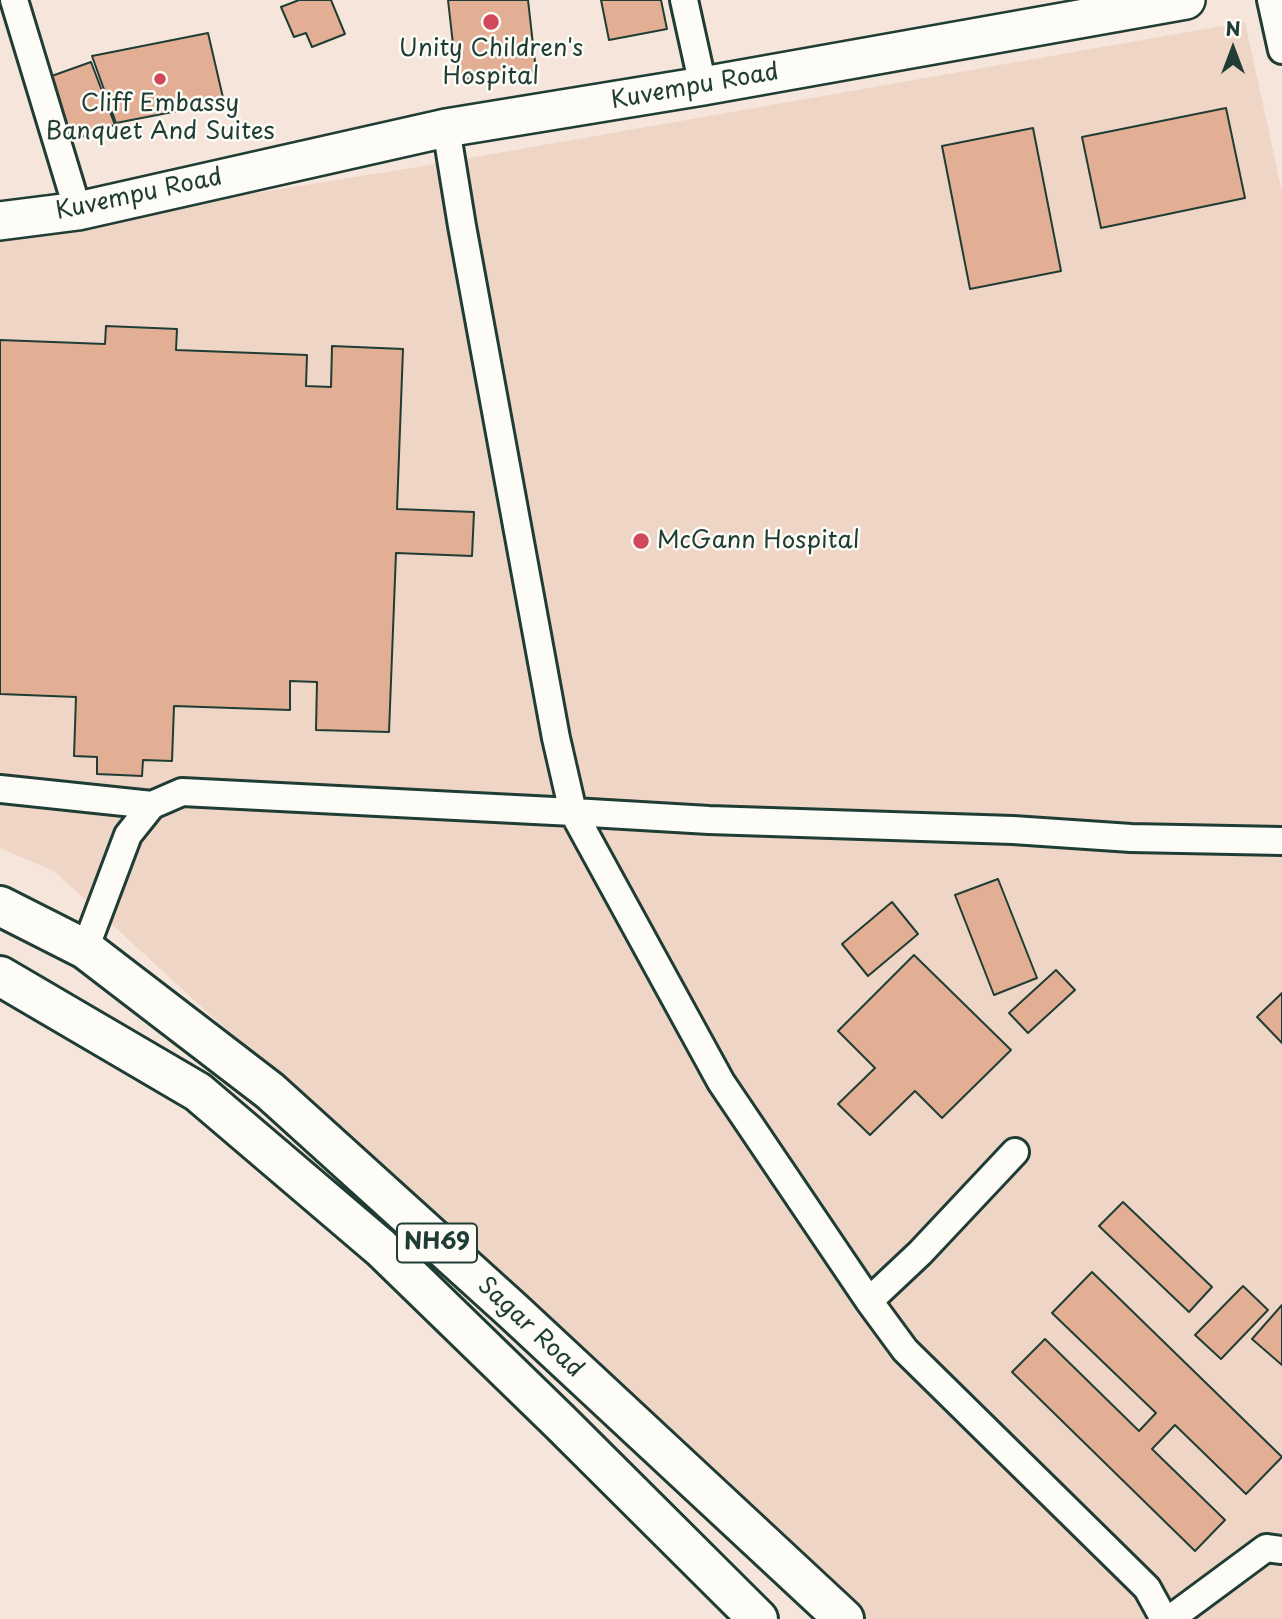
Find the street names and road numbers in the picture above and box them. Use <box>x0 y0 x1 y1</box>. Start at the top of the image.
street label: Kuvempu Road <box>609 58 781 116</box>
street label: Kuvempu Road <box>53 163 225 227</box>
road number: NH69 <box>397 1224 477 1262</box>
street label: Sagar Road <box>471 1272 589 1384</box>

